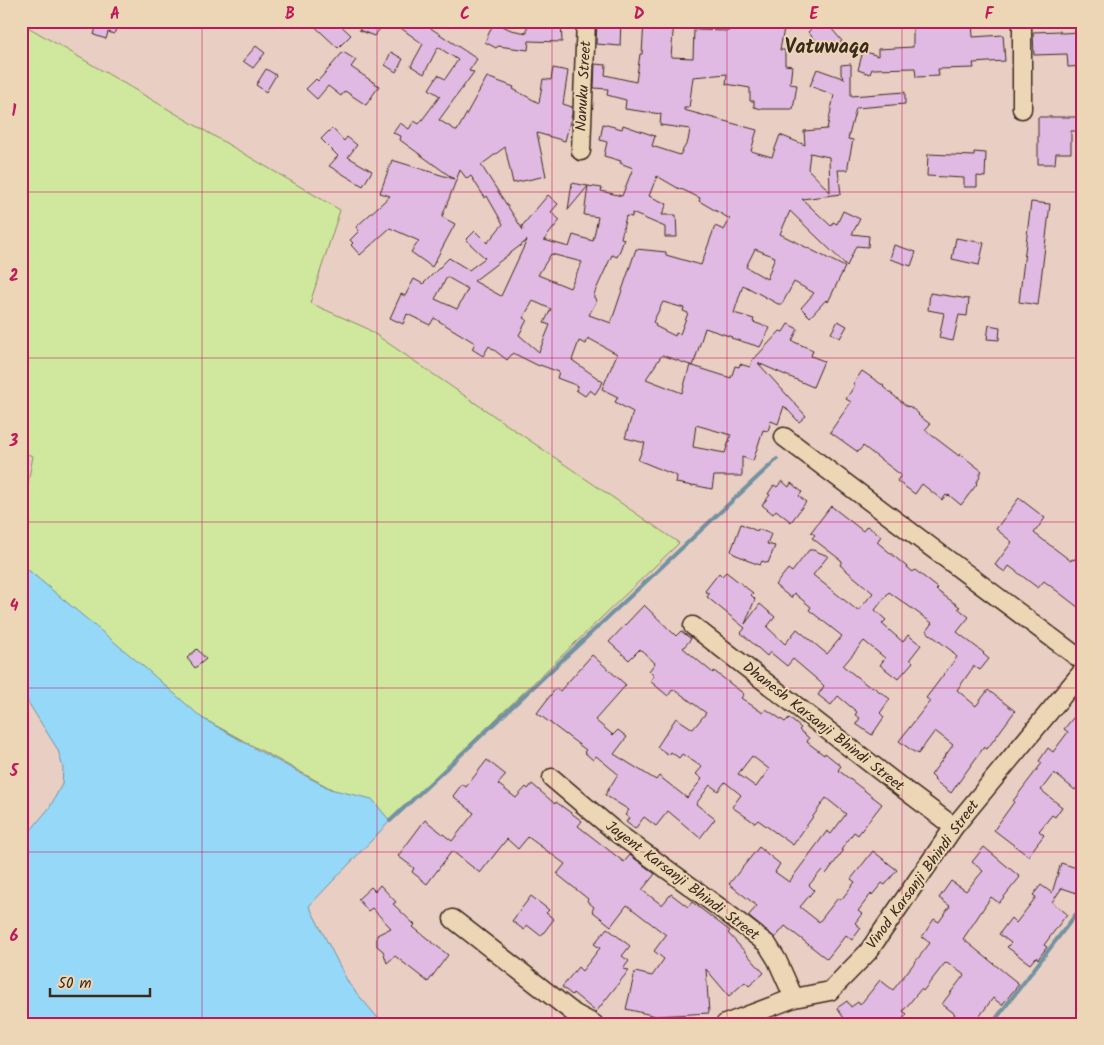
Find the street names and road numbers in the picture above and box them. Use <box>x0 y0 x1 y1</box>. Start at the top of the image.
street label: Nanuku Street <box>570 40 598 132</box>
street label: Dhanesh Karsanji Bhindi Street <box>737 656 909 798</box>
street label: Vinod Karsanji Bhindi Street <box>860 795 986 955</box>
street label: Jayent Karsanji Bhindi Street <box>600 815 764 947</box>

